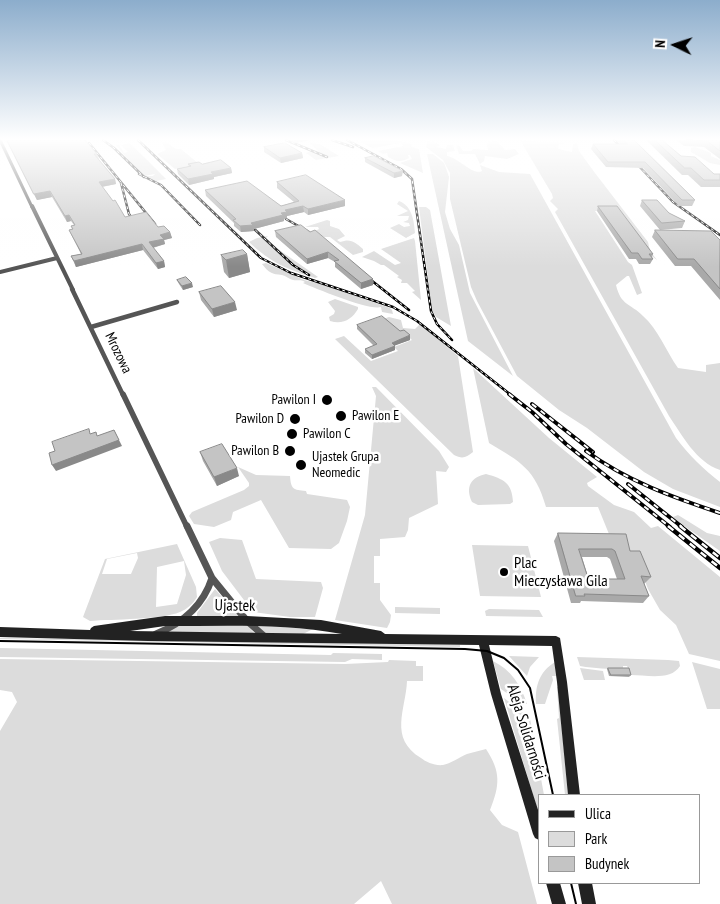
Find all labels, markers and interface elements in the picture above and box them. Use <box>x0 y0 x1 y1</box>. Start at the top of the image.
north arrow <box>650 20 700 70</box>
text: N <box>651 40 669 48</box>
street label: Mrozowa <box>101 330 135 376</box>
place label: Pawilon I <box>271 392 316 408</box>
marker: Pawilon I <box>320 393 334 407</box>
place label: Pawilon E <box>352 408 399 424</box>
marker: Pawilon E <box>334 409 348 423</box>
place label: Pawilon D <box>235 411 284 427</box>
marker: Pawilon D <box>288 412 302 426</box>
place label: Pawilon C <box>303 426 351 442</box>
marker: Pawilon C <box>285 427 299 441</box>
place label: Pawilon B <box>231 443 279 459</box>
marker: Pawilon B <box>283 444 297 458</box>
place label: Ujastek Grupa Neomedic <box>312 449 379 482</box>
marker: Ujastek Grupa Neomedic <box>294 458 308 472</box>
place label: Plac Mieczysława Gila <box>514 553 608 591</box>
marker: Plac Mieczysława Gila <box>498 566 510 578</box>
street label: Ujastek <box>214 596 256 616</box>
street label: Aleja Solidarności <box>502 682 550 782</box>
legend <box>538 794 700 884</box>
text: Ulica <box>585 804 611 823</box>
text: Park <box>585 829 607 848</box>
text: Budynek <box>585 854 629 873</box>

